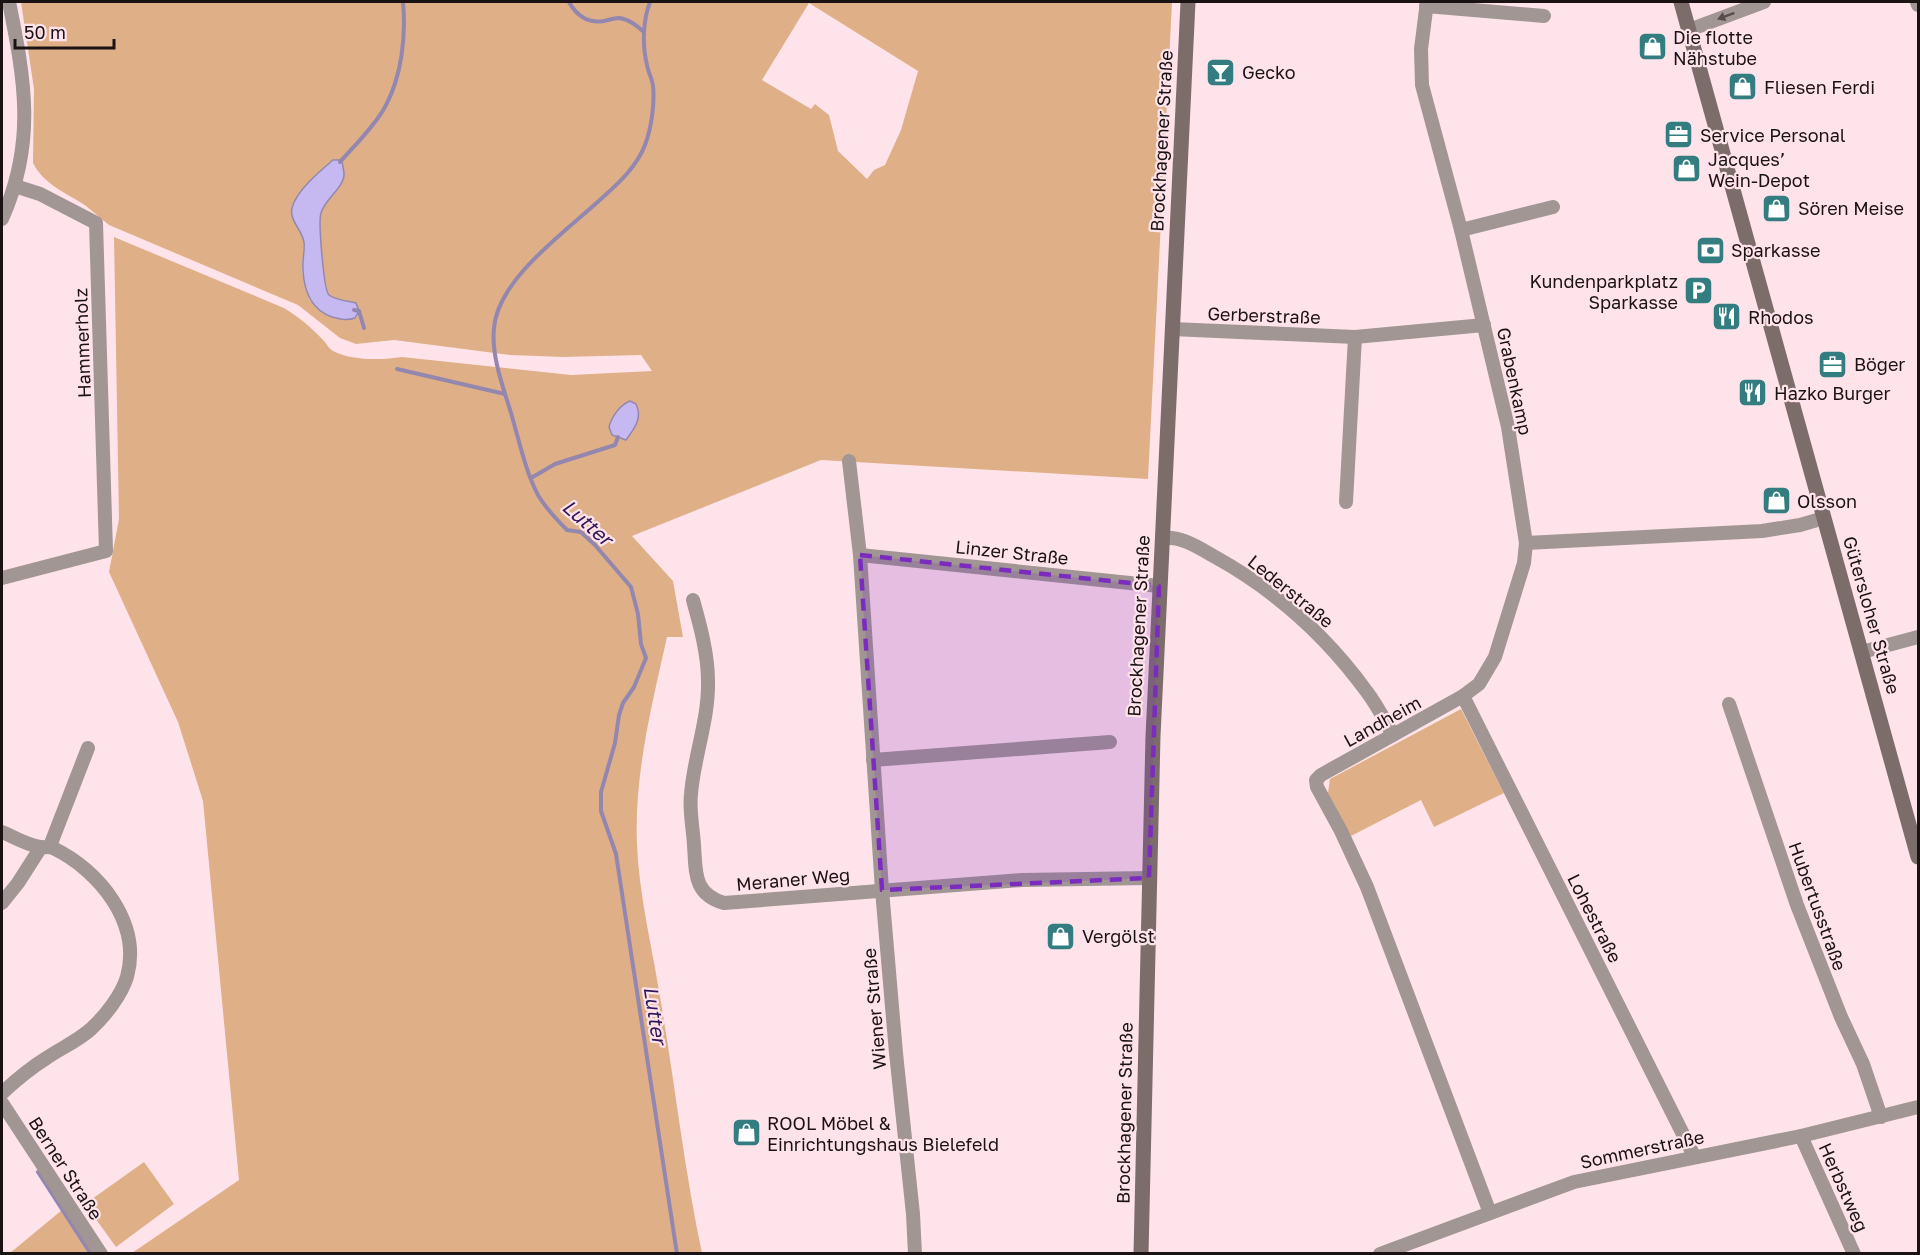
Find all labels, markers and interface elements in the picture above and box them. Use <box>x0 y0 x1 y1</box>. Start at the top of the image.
one-way arrow <box>1717 11 1735 21</box>
scale bar <box>15 12 114 50</box>
text: 50 m <box>24 21 66 43</box>
place label: Die flotte Nähstube <box>1673 26 1757 69</box>
shop icon: Die flotte Nähstube <box>1636 31 1668 63</box>
street label: Brockhagener Straße <box>1145 50 1177 232</box>
bar icon: Gecko <box>1205 56 1237 88</box>
place label: Gecko <box>1242 61 1296 83</box>
shop icon: Fliesen Ferdi <box>1727 71 1759 103</box>
place label: Fliesen Ferdi <box>1764 76 1875 98</box>
office icon: Service Personal <box>1663 119 1695 151</box>
place label: Service Personal <box>1700 124 1846 146</box>
place label: Jacques’ Wein-Depot <box>1708 148 1810 191</box>
shop icon: Jacques’ Wein-Depot <box>1671 153 1703 185</box>
shop icon: Sören Meise <box>1761 192 1793 224</box>
place label: Sören Meise <box>1798 197 1904 219</box>
bank icon: Sparkasse <box>1694 234 1726 266</box>
place label: Sparkasse <box>1731 239 1820 261</box>
place label: Kundenparkplatz Sparkasse <box>1529 270 1678 313</box>
parking icon: Kundenparkplatz Sparkasse <box>1683 275 1715 307</box>
street label: Hammerholz <box>69 288 95 398</box>
restaurant icon: Rhodos <box>1711 301 1743 333</box>
street label: Gerberstraße <box>1207 302 1321 328</box>
place label: Rhodos <box>1748 306 1814 328</box>
street label: Grabenkamp <box>1493 325 1537 437</box>
office icon: Böger <box>1817 348 1849 380</box>
place label: Böger <box>1854 353 1905 375</box>
restaurant icon: Hazko Burger <box>1737 377 1769 409</box>
place label: Hazko Burger <box>1774 382 1890 404</box>
shop icon: Olsson <box>1760 485 1792 517</box>
place label: Olsson <box>1797 490 1857 512</box>
water label: Lutter <box>558 494 620 552</box>
street label: Gütersloher Straße <box>1839 533 1905 697</box>
street label: Linzer Straße <box>954 535 1070 569</box>
street label: Brockhagener Straße <box>1122 535 1154 717</box>
street label: Lederstraße <box>1244 550 1338 632</box>
street label: Landheim <box>1339 691 1425 751</box>
street label: Hubertusstraße <box>1784 838 1852 974</box>
street label: Meraner Weg <box>735 863 851 895</box>
street label: Lohestraße <box>1563 870 1627 966</box>
shop icon: Vergölst <box>1045 920 1077 952</box>
place label: Vergölst <box>1082 925 1155 947</box>
street label: Wiener Straße <box>858 947 890 1071</box>
water label: Lutter <box>640 984 673 1049</box>
street label: Brockhagener Straße <box>1111 1022 1137 1204</box>
street label: Berner Straße <box>24 1112 108 1224</box>
place label: ROOL Möbel & Einrichtungshaus Bielefeld <box>767 1112 999 1155</box>
shop icon: ROOL Möbel & Einrichtungshaus Bielefeld <box>730 1117 762 1149</box>
street label: Sommerstraße <box>1578 1125 1706 1173</box>
street label: Herbstweg <box>1815 1139 1873 1235</box>

